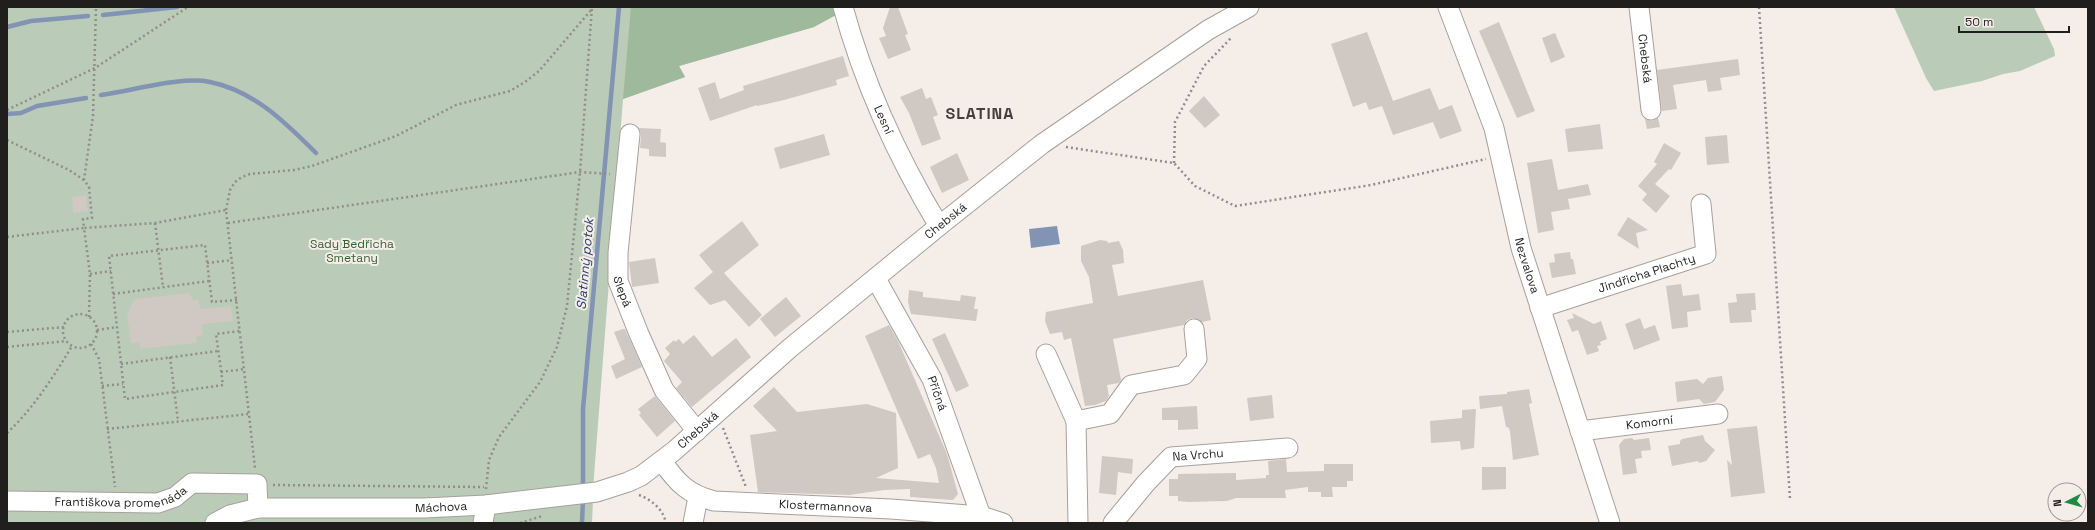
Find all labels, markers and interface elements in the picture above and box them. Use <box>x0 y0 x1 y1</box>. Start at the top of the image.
scale bar <box>1959 8 2069 34</box>
text: 50 m <box>1965 14 1993 30</box>
street label: Chebská <box>1634 33 1656 84</box>
street label: Lesní <box>870 103 897 137</box>
district label: SLATINA <box>946 103 1014 124</box>
street label: Chebská <box>921 199 970 243</box>
water label: Slatinný potok <box>573 216 598 310</box>
park label: Sady Bedřicha Smetany <box>310 236 394 266</box>
street label: Nezvalova <box>1511 236 1543 296</box>
street label: Jindřicha Plachty <box>1596 250 1697 297</box>
street label: Slepá <box>610 276 636 310</box>
street label: Příčná <box>924 374 951 413</box>
street label: Chebská <box>674 407 722 452</box>
street label: Komorní <box>1625 412 1674 433</box>
street label: Na Vrchu <box>1172 445 1224 465</box>
street label: Františkova promenáda <box>54 482 191 511</box>
north arrow <box>2047 482 2087 522</box>
street label: Klostermannova <box>779 496 872 516</box>
street label: Máchova <box>415 498 468 516</box>
text: N <box>2050 499 2064 507</box>

